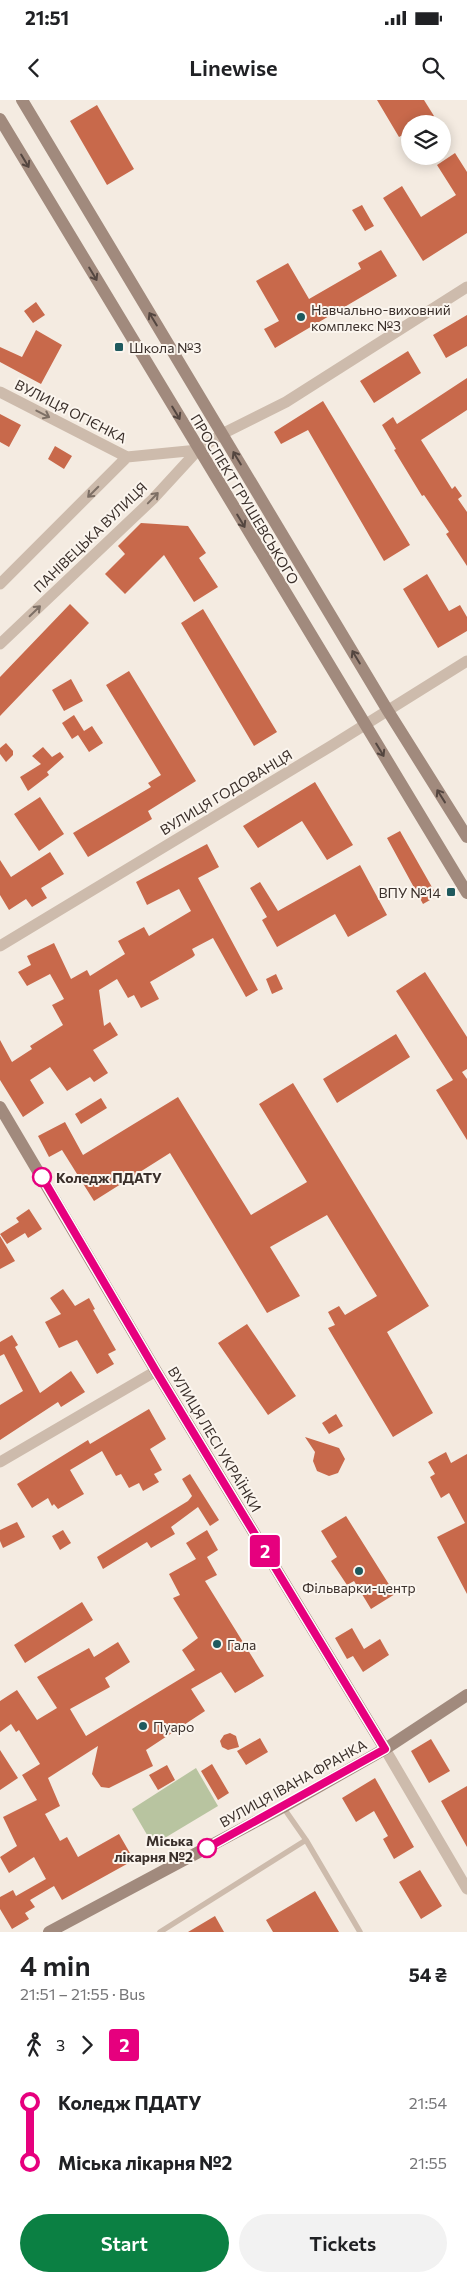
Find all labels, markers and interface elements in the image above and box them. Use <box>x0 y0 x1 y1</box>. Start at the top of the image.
text: 21:51 <box>25 6 69 29</box>
icon: back <box>20 54 48 82</box>
text: Linewise <box>189 54 278 81</box>
icon: search <box>419 54 447 82</box>
map controls <box>401 115 451 165</box>
button: layers <box>401 115 451 165</box>
one-way arrow <box>20 153 30 168</box>
one-way arrow <box>88 266 98 280</box>
place label: Навчально-виховний комплекс №3 <box>311 301 451 334</box>
marker: Навчально-виховний комплекс №3 <box>295 311 307 323</box>
one-way arrow <box>147 312 157 326</box>
place label: Школа №3 <box>129 339 202 356</box>
marker: Школа №3 <box>113 341 125 353</box>
street label: ВУЛИЦЯ ОГІЄНКА <box>12 375 130 447</box>
one-way arrow <box>172 406 182 420</box>
one-way arrow <box>36 409 51 419</box>
street label: ПРОСПЕКТ ГРУШЕВСЬКОГО <box>187 411 303 587</box>
one-way arrow <box>231 451 241 465</box>
street label: ПАНІВЕЦЬКА ВУЛИЦЯ <box>30 478 150 596</box>
one-way arrow <box>87 486 99 498</box>
one-way arrow <box>146 492 159 504</box>
one-way arrow <box>237 514 247 528</box>
one-way arrow <box>29 605 42 617</box>
one-way arrow <box>351 651 361 665</box>
one-way arrow <box>376 742 386 756</box>
street label: ВУЛИЦЯ ГОДОВАНЦЯ <box>157 746 295 838</box>
one-way arrow <box>436 789 446 803</box>
place label: ВПУ №14 <box>379 884 442 901</box>
marker: ВПУ №14 <box>445 886 457 898</box>
marker: Коледж ПДАТУ <box>32 1167 52 1187</box>
place label: Коледж ПДАТУ <box>56 1169 162 1186</box>
street label: ВУЛИЦЯ ЛЕСІ УКРАЇНКИ <box>165 1363 265 1515</box>
line badge: 2 <box>249 1535 281 1567</box>
text: 2 <box>260 1540 270 1562</box>
marker: Фільварки-центр <box>353 1565 365 1577</box>
place label: Фільварки-центр <box>302 1579 416 1596</box>
place label: Гала <box>227 1636 256 1653</box>
marker: Гала <box>211 1638 223 1650</box>
place label: Пуаро <box>153 1718 194 1735</box>
marker: Пуаро <box>137 1720 149 1732</box>
street label: ВУЛИЦЯ ІВАНА ФРАНКА <box>217 1735 370 1831</box>
place label: Міська лікарня №2 <box>114 1832 193 1865</box>
marker: Міська лікарня №2 <box>197 1838 217 1858</box>
text: 4 min <box>20 1948 91 1982</box>
text: 54 ₴ <box>409 1963 447 1986</box>
text: 21:51 – 21:55 · Bus <box>20 1984 145 2003</box>
icon: walk <box>20 2031 48 2059</box>
icon: forward <box>73 2031 101 2059</box>
text: 2 <box>119 2034 129 2056</box>
text: 3 <box>56 2035 65 2054</box>
text: Коледж ПДАТУ <box>58 2091 202 2114</box>
text: 21:54 <box>409 2093 447 2112</box>
text: Міська лікарня №2 <box>58 2151 232 2174</box>
text: 21:55 <box>409 2153 447 2172</box>
button: Start <box>20 2214 229 2272</box>
button: Tickets <box>239 2214 447 2272</box>

